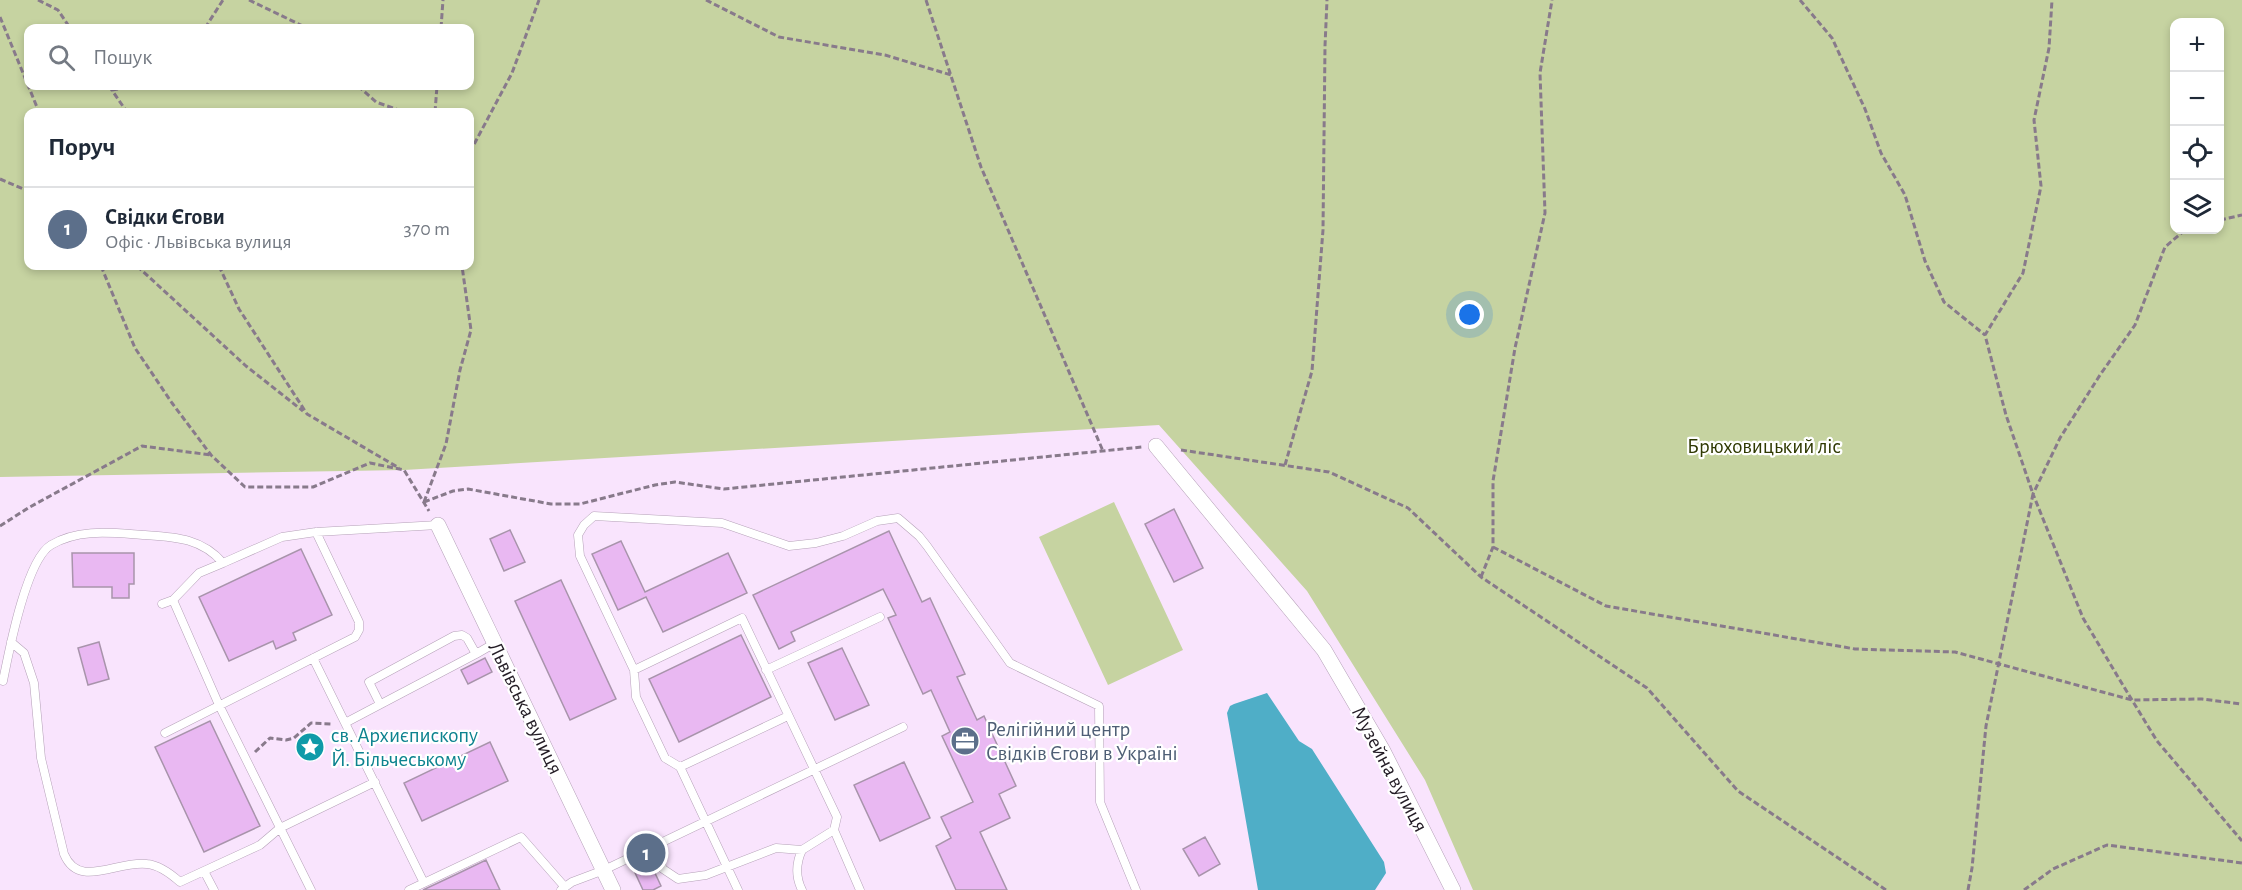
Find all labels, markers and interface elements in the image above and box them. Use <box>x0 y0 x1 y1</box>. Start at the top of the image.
map controls <box>2170 18 2224 234</box>
button: + <box>2170 18 2224 72</box>
search box <box>24 24 474 90</box>
icon: search <box>45 41 78 74</box>
text: Пошук <box>93 46 152 68</box>
button: − <box>2170 72 2224 126</box>
button: locate <box>2170 126 2224 180</box>
text: Поруч <box>48 134 115 160</box>
button: layers <box>2170 180 2224 234</box>
text: Свідки Єгови <box>105 206 225 228</box>
text: 1 <box>64 219 71 239</box>
text: 370 m <box>404 219 450 239</box>
text: Офіс · Львівська вулиця <box>105 232 292 252</box>
your location <box>1455 300 1484 329</box>
park label: Брюховицький ліс <box>1687 436 1841 457</box>
street label: Львівська вулиця <box>485 639 567 778</box>
street label: Музейна вулиця <box>1348 703 1431 835</box>
place label: Релігійний центр Свідків Єгови в Україні <box>986 719 1178 764</box>
place label: св. Архиєпископу Й. Більчеському <box>331 725 478 770</box>
office icon: Релігійний центр Свідків Єгови в Україні <box>949 725 981 757</box>
place icon: св. Архиєпископу Й. Більчеському <box>294 731 326 763</box>
pin: 1 <box>626 830 666 876</box>

